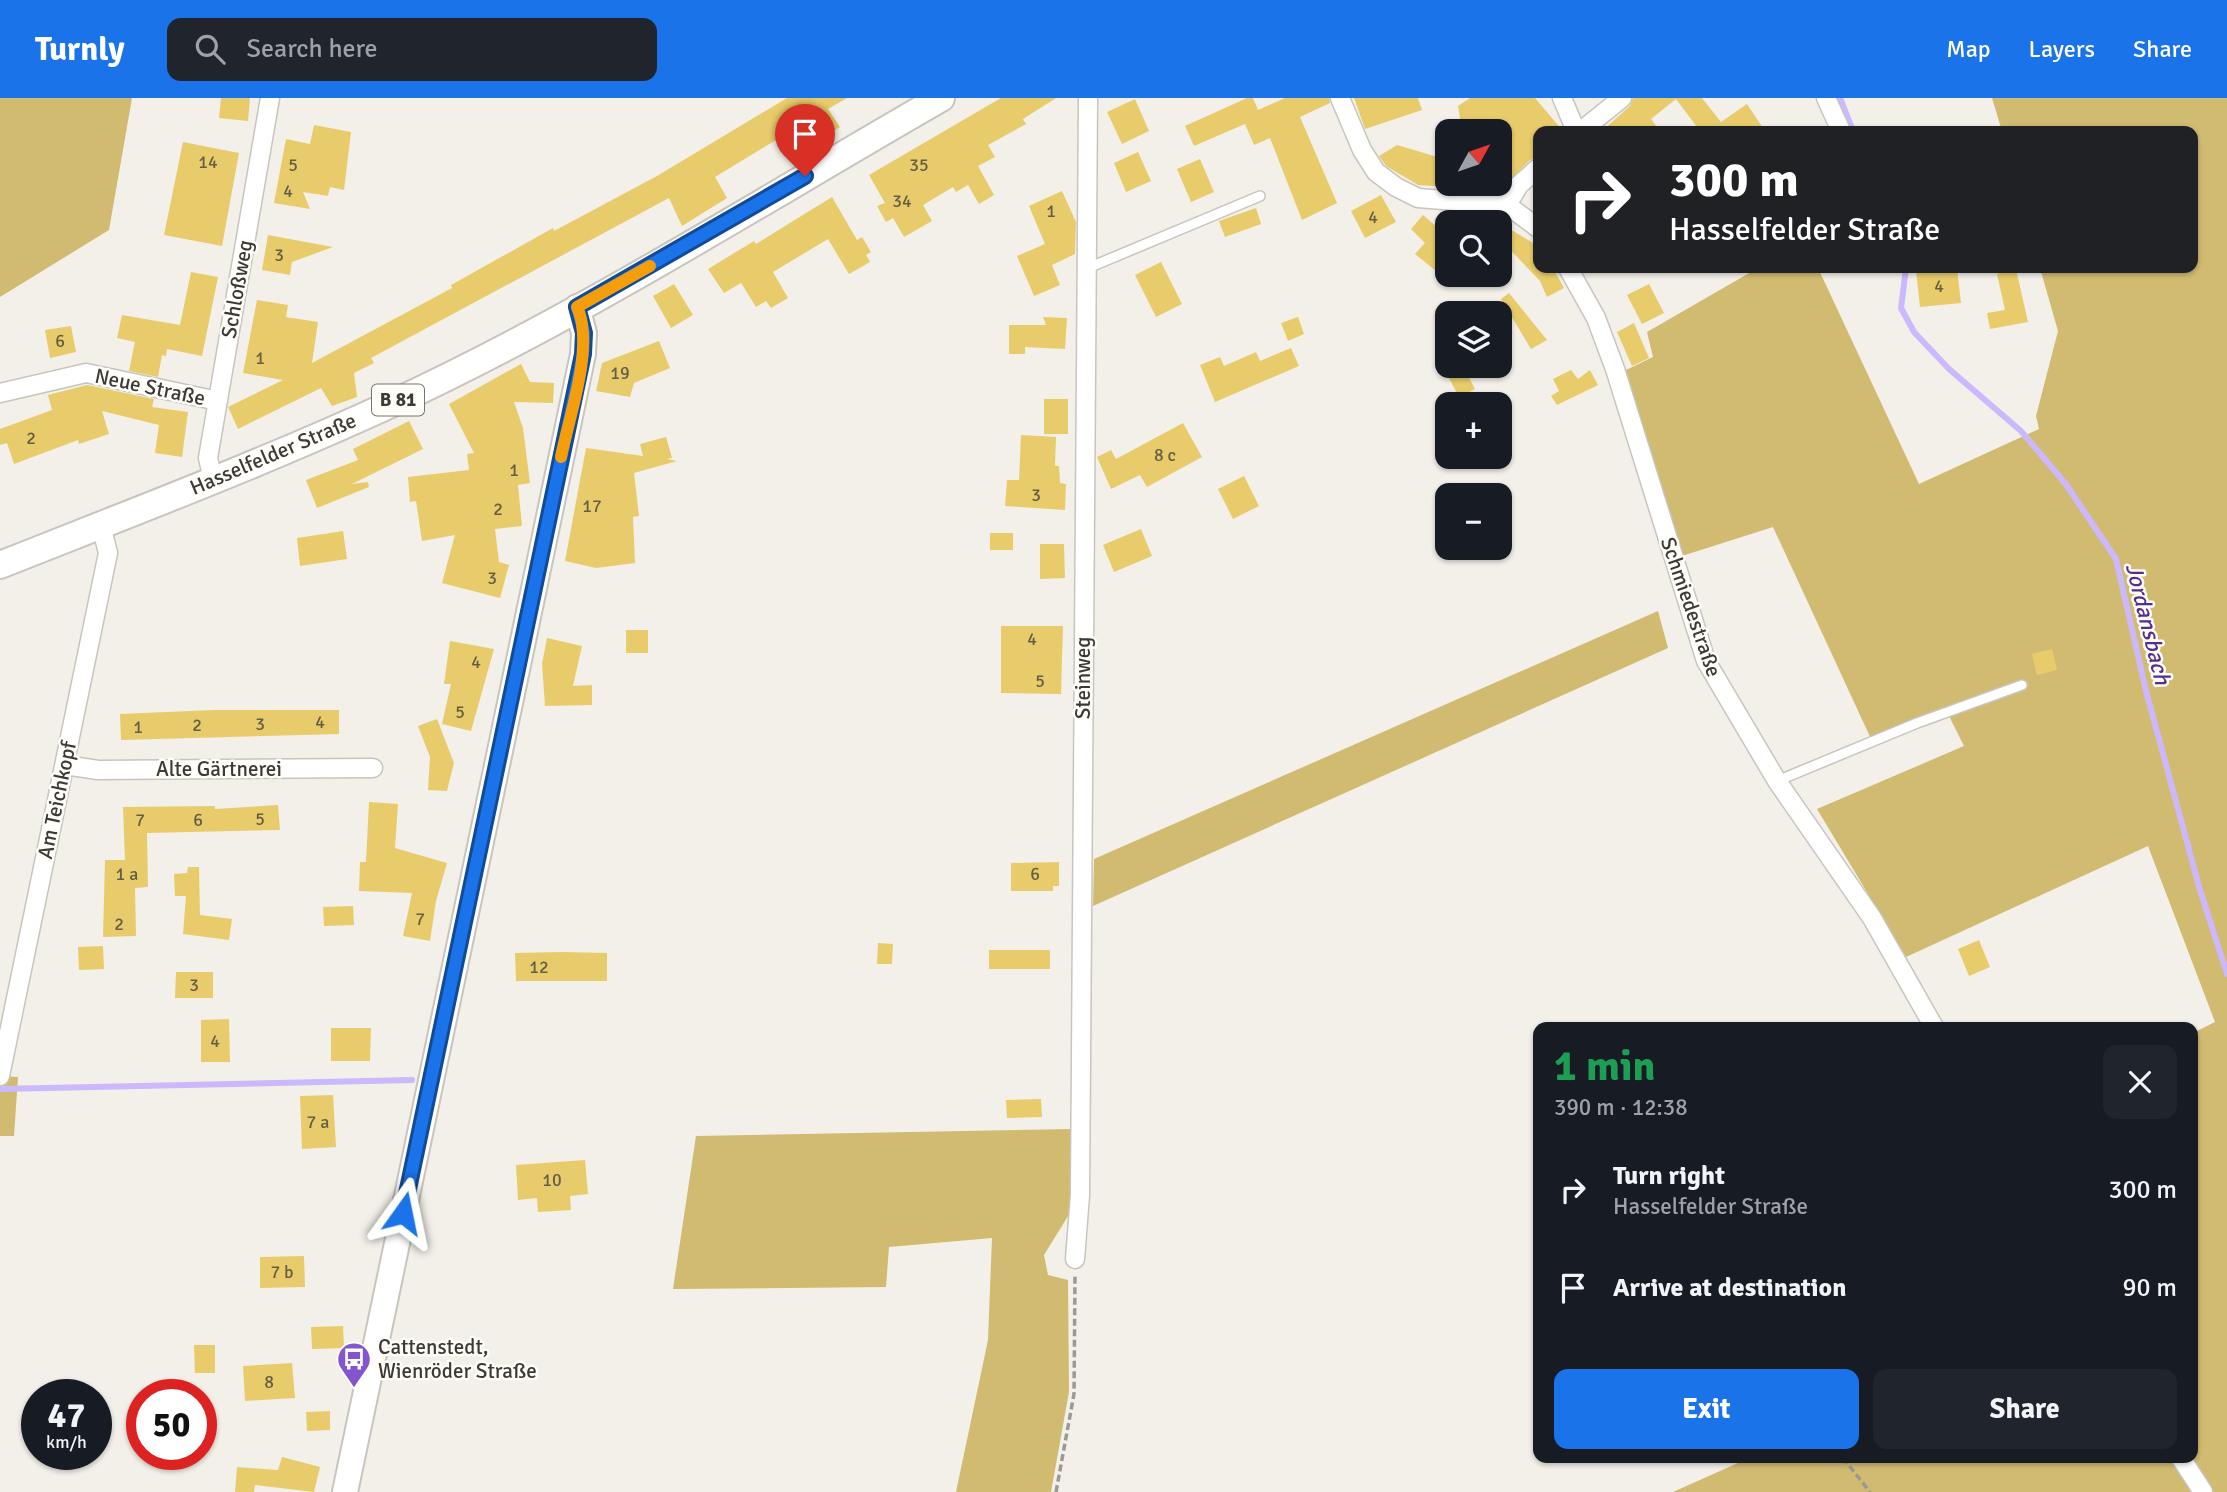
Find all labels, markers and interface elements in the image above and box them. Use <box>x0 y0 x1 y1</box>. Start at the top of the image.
search box <box>167 18 657 81</box>
text: Turnly <box>35 29 125 70</box>
icon: search <box>191 30 229 68</box>
text: Search here <box>247 33 378 65</box>
text: Map <box>1946 34 1991 64</box>
text: Layers <box>2029 34 2095 64</box>
text: Share <box>2133 34 2192 64</box>
pin <box>775 104 835 176</box>
icon: arrive <box>786 115 824 153</box>
north arrow <box>1435 119 1512 196</box>
map controls <box>1435 119 1512 560</box>
text: 300 m <box>1669 150 1799 210</box>
house number: 14 <box>198 151 218 173</box>
house number: 5 <box>288 154 298 176</box>
house number: 35 <box>909 154 929 176</box>
icon: right <box>1554 154 1645 245</box>
house number: 4 <box>283 180 293 202</box>
house number: 34 <box>892 190 912 212</box>
house number: 1 <box>1046 200 1056 222</box>
house number: 4 <box>1368 206 1378 228</box>
button: search <box>1435 210 1512 287</box>
text: Hasselfelder Straße <box>1669 210 1940 249</box>
street label: Schloßweg <box>216 238 258 340</box>
house number: 3 <box>274 244 284 266</box>
house number: 4 <box>1934 275 1944 297</box>
button: layers <box>1435 301 1512 378</box>
house number: 6 <box>55 330 65 352</box>
house number: 1 <box>255 347 265 369</box>
house number: 19 <box>610 362 630 384</box>
street label: Neue Straße <box>92 363 208 411</box>
road number: B 81 <box>372 384 424 416</box>
button: + <box>1435 392 1512 469</box>
street label: Hasselfelder Straße <box>186 407 360 501</box>
house number: 2 <box>26 427 36 449</box>
house number: 8 c <box>1154 444 1176 466</box>
house number: 1 <box>509 459 519 481</box>
button: − <box>1435 483 1512 560</box>
house number: 3 <box>1031 484 1041 506</box>
house number: 17 <box>582 495 602 517</box>
house number: 2 <box>493 498 503 520</box>
street label: Schmiedestraße <box>1655 534 1727 680</box>
water label: Jordansbach <box>2119 560 2177 689</box>
house number: 3 <box>487 567 497 589</box>
house number: 4 <box>1027 628 1037 650</box>
street label: Steinweg <box>1070 637 1096 719</box>
house number: 4 <box>471 651 481 673</box>
house number: 5 <box>1035 670 1045 692</box>
house number: 5 <box>455 701 465 723</box>
house number: 4 <box>315 711 325 733</box>
house number: 3 <box>255 713 265 735</box>
house number: 2 <box>192 714 202 736</box>
house number: 1 <box>133 716 143 738</box>
street label: Am Teichkopf <box>32 738 82 861</box>
street label: Alte Gärtnerei <box>156 756 282 782</box>
house number: 5 <box>255 808 265 830</box>
house number: 7 <box>135 809 145 831</box>
house number: 6 <box>193 809 203 831</box>
house number: 1 a <box>116 863 138 885</box>
house number: 6 <box>1030 863 1040 885</box>
house number: 7 <box>415 908 425 930</box>
house number: 2 <box>114 913 124 935</box>
house number: 12 <box>529 956 549 978</box>
house number: 3 <box>189 974 199 996</box>
house number: 4 <box>210 1030 220 1052</box>
text: 1 min <box>1554 1041 1655 1092</box>
button: close <box>2103 1045 2177 1119</box>
text: 390 m · 12:38 <box>1554 1093 1688 1122</box>
house number: 7 a <box>307 1111 329 1133</box>
text: Turn right <box>1613 1160 1725 1192</box>
house number: 10 <box>542 1169 562 1191</box>
icon: right <box>1554 1171 1592 1209</box>
text: 300 m <box>2108 1174 2177 1206</box>
position arrow <box>366 1176 440 1250</box>
text: Hasselfelder Straße <box>1613 1192 1808 1221</box>
house number: 7 b <box>270 1261 294 1283</box>
icon: arrive <box>1554 1269 1592 1307</box>
text: Arrive at destination <box>1613 1272 1846 1304</box>
text: 90 m <box>2122 1272 2177 1304</box>
place label: Cattenstedt, Wienröder Straße <box>378 1334 537 1384</box>
bus stop icon: Cattenstedt, Wienröder Straße <box>335 1340 373 1389</box>
button: Exit <box>1554 1369 1859 1449</box>
button: Share <box>1873 1369 2177 1449</box>
house number: 8 <box>264 1371 274 1393</box>
speed limit sign: 50 <box>126 1379 217 1470</box>
text: 47 <box>48 1394 85 1437</box>
text: km/h <box>46 1431 87 1453</box>

